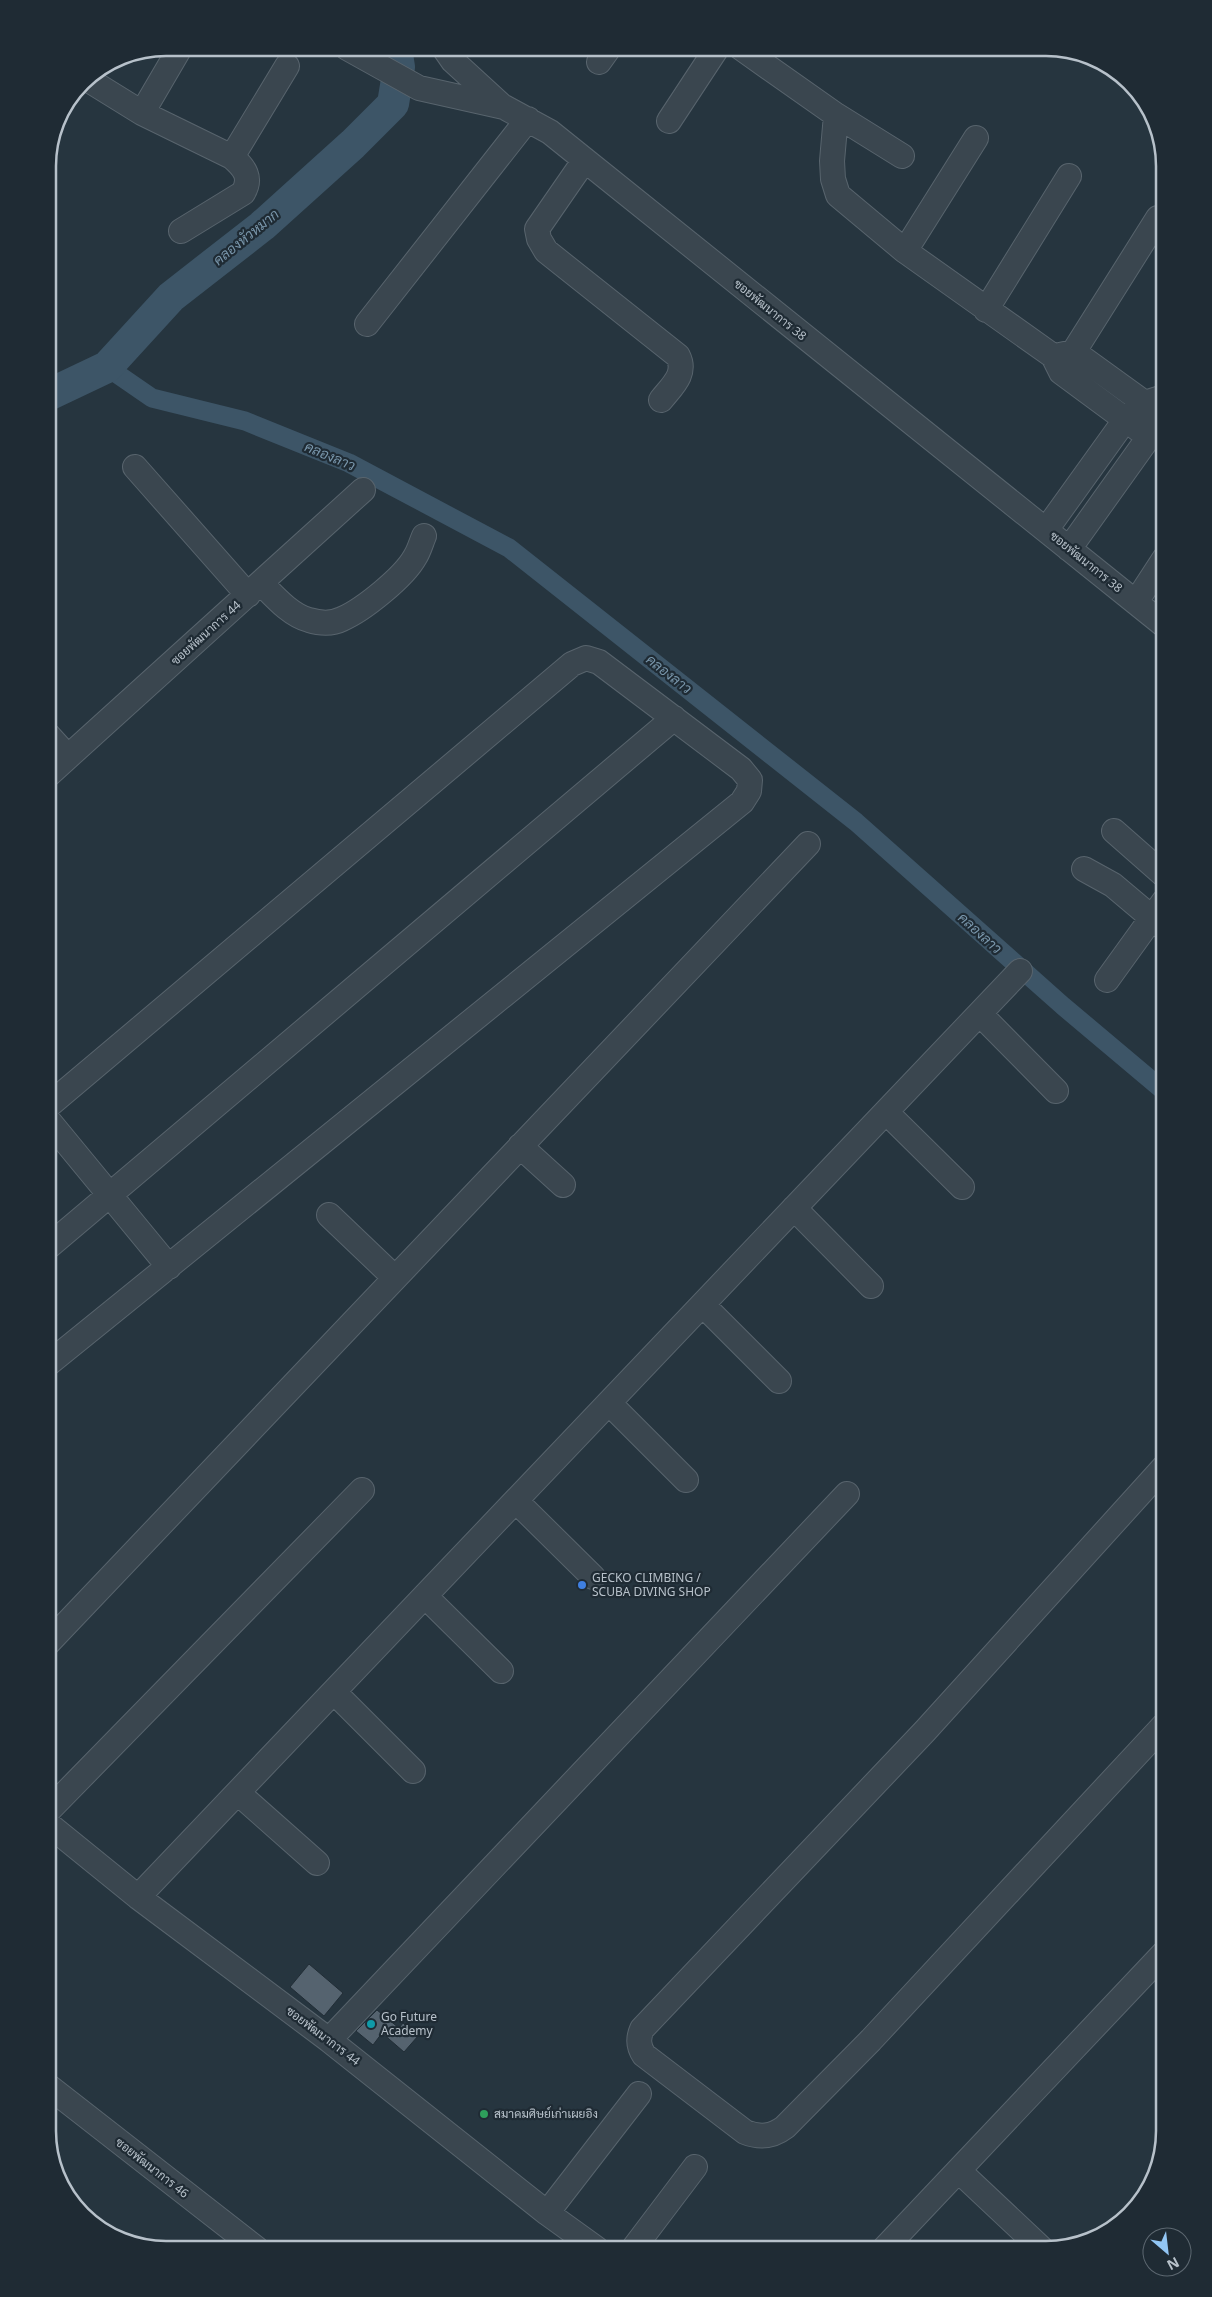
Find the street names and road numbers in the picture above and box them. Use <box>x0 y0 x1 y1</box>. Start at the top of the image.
street label: ซอยพัฒนาการ 38 <box>730 275 810 344</box>
street label: ซอยพัฒนาการ 38 <box>1046 527 1126 596</box>
street label: ซอยพัฒนาการ 44 <box>167 597 244 669</box>
street label: ซอยพัฒนาการ 44 <box>283 2002 364 2069</box>
street label: ซอยพัฒนาการ 46 <box>112 2134 193 2202</box>

